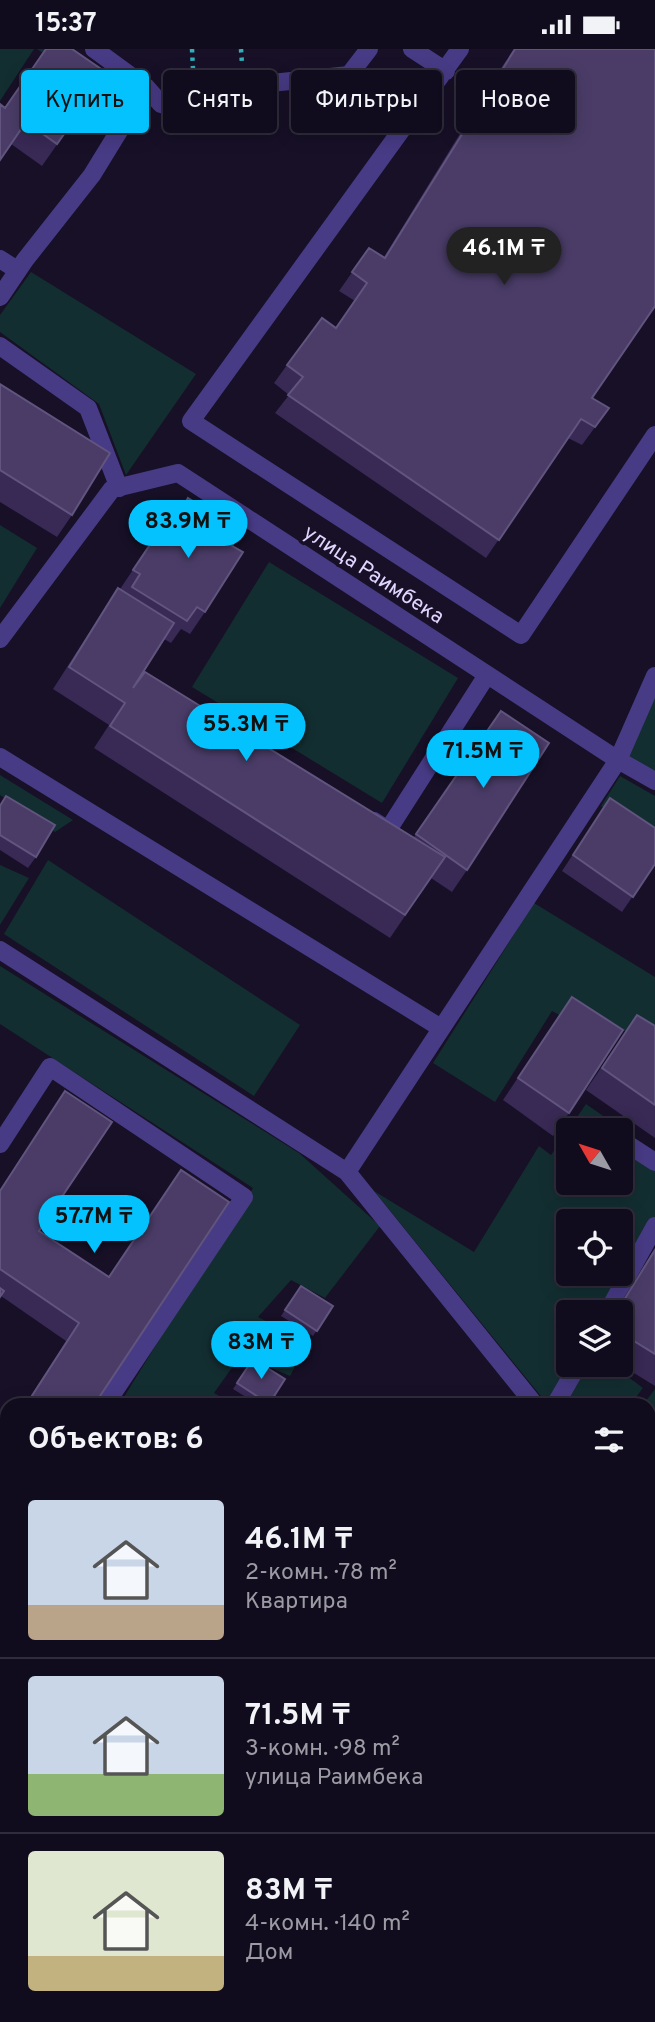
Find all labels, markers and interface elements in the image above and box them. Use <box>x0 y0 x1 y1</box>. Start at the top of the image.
text: 15:37 <box>35 8 97 41</box>
chip: Купить <box>21 70 149 133</box>
chip: Снять <box>163 70 277 133</box>
chip: Фильтры <box>291 70 442 133</box>
chip: Новое <box>456 70 575 133</box>
pin: 46.1M ₸ <box>439 227 569 287</box>
text: 46.1M ₸ <box>462 235 546 264</box>
pin: 83.9M ₸ <box>123 501 253 560</box>
text: 83.9M ₸ <box>145 508 231 537</box>
street label: улица Раимбека <box>298 520 449 631</box>
pin: 55.3M ₸ <box>181 703 311 763</box>
text: 55.3M ₸ <box>203 711 289 740</box>
pin: 71.5M ₸ <box>418 731 548 790</box>
text: 71.5M ₸ <box>442 738 524 767</box>
north arrow <box>556 1118 634 1195</box>
map controls <box>556 1118 633 1377</box>
pin: 57.7M ₸ <box>29 1195 159 1255</box>
text: 57.7M ₸ <box>55 1203 133 1232</box>
button: locate <box>556 1209 633 1286</box>
button: layers <box>556 1300 633 1377</box>
pin: 83M ₸ <box>212 1321 310 1381</box>
text: 83M ₸ <box>227 1329 295 1358</box>
icon: filters <box>590 1421 628 1459</box>
text: Объектов: 6 <box>28 1422 204 1459</box>
text: 46.1M ₸ <box>245 1522 353 1559</box>
icon: home <box>84 1528 168 1612</box>
text: 2-комн. · 78 m² <box>245 1559 397 1588</box>
text: Квартира <box>245 1588 348 1617</box>
text: 71.5M ₸ <box>245 1698 351 1735</box>
icon: home <box>84 1704 168 1788</box>
text: 3-комн. · 98 m² <box>245 1735 400 1764</box>
text: улица Раимбека <box>245 1764 423 1793</box>
text: 83M ₸ <box>245 1873 333 1910</box>
icon: home <box>84 1879 168 1963</box>
text: 4-комн. · 140 m² <box>245 1910 410 1939</box>
text: Дом <box>245 1939 293 1968</box>

